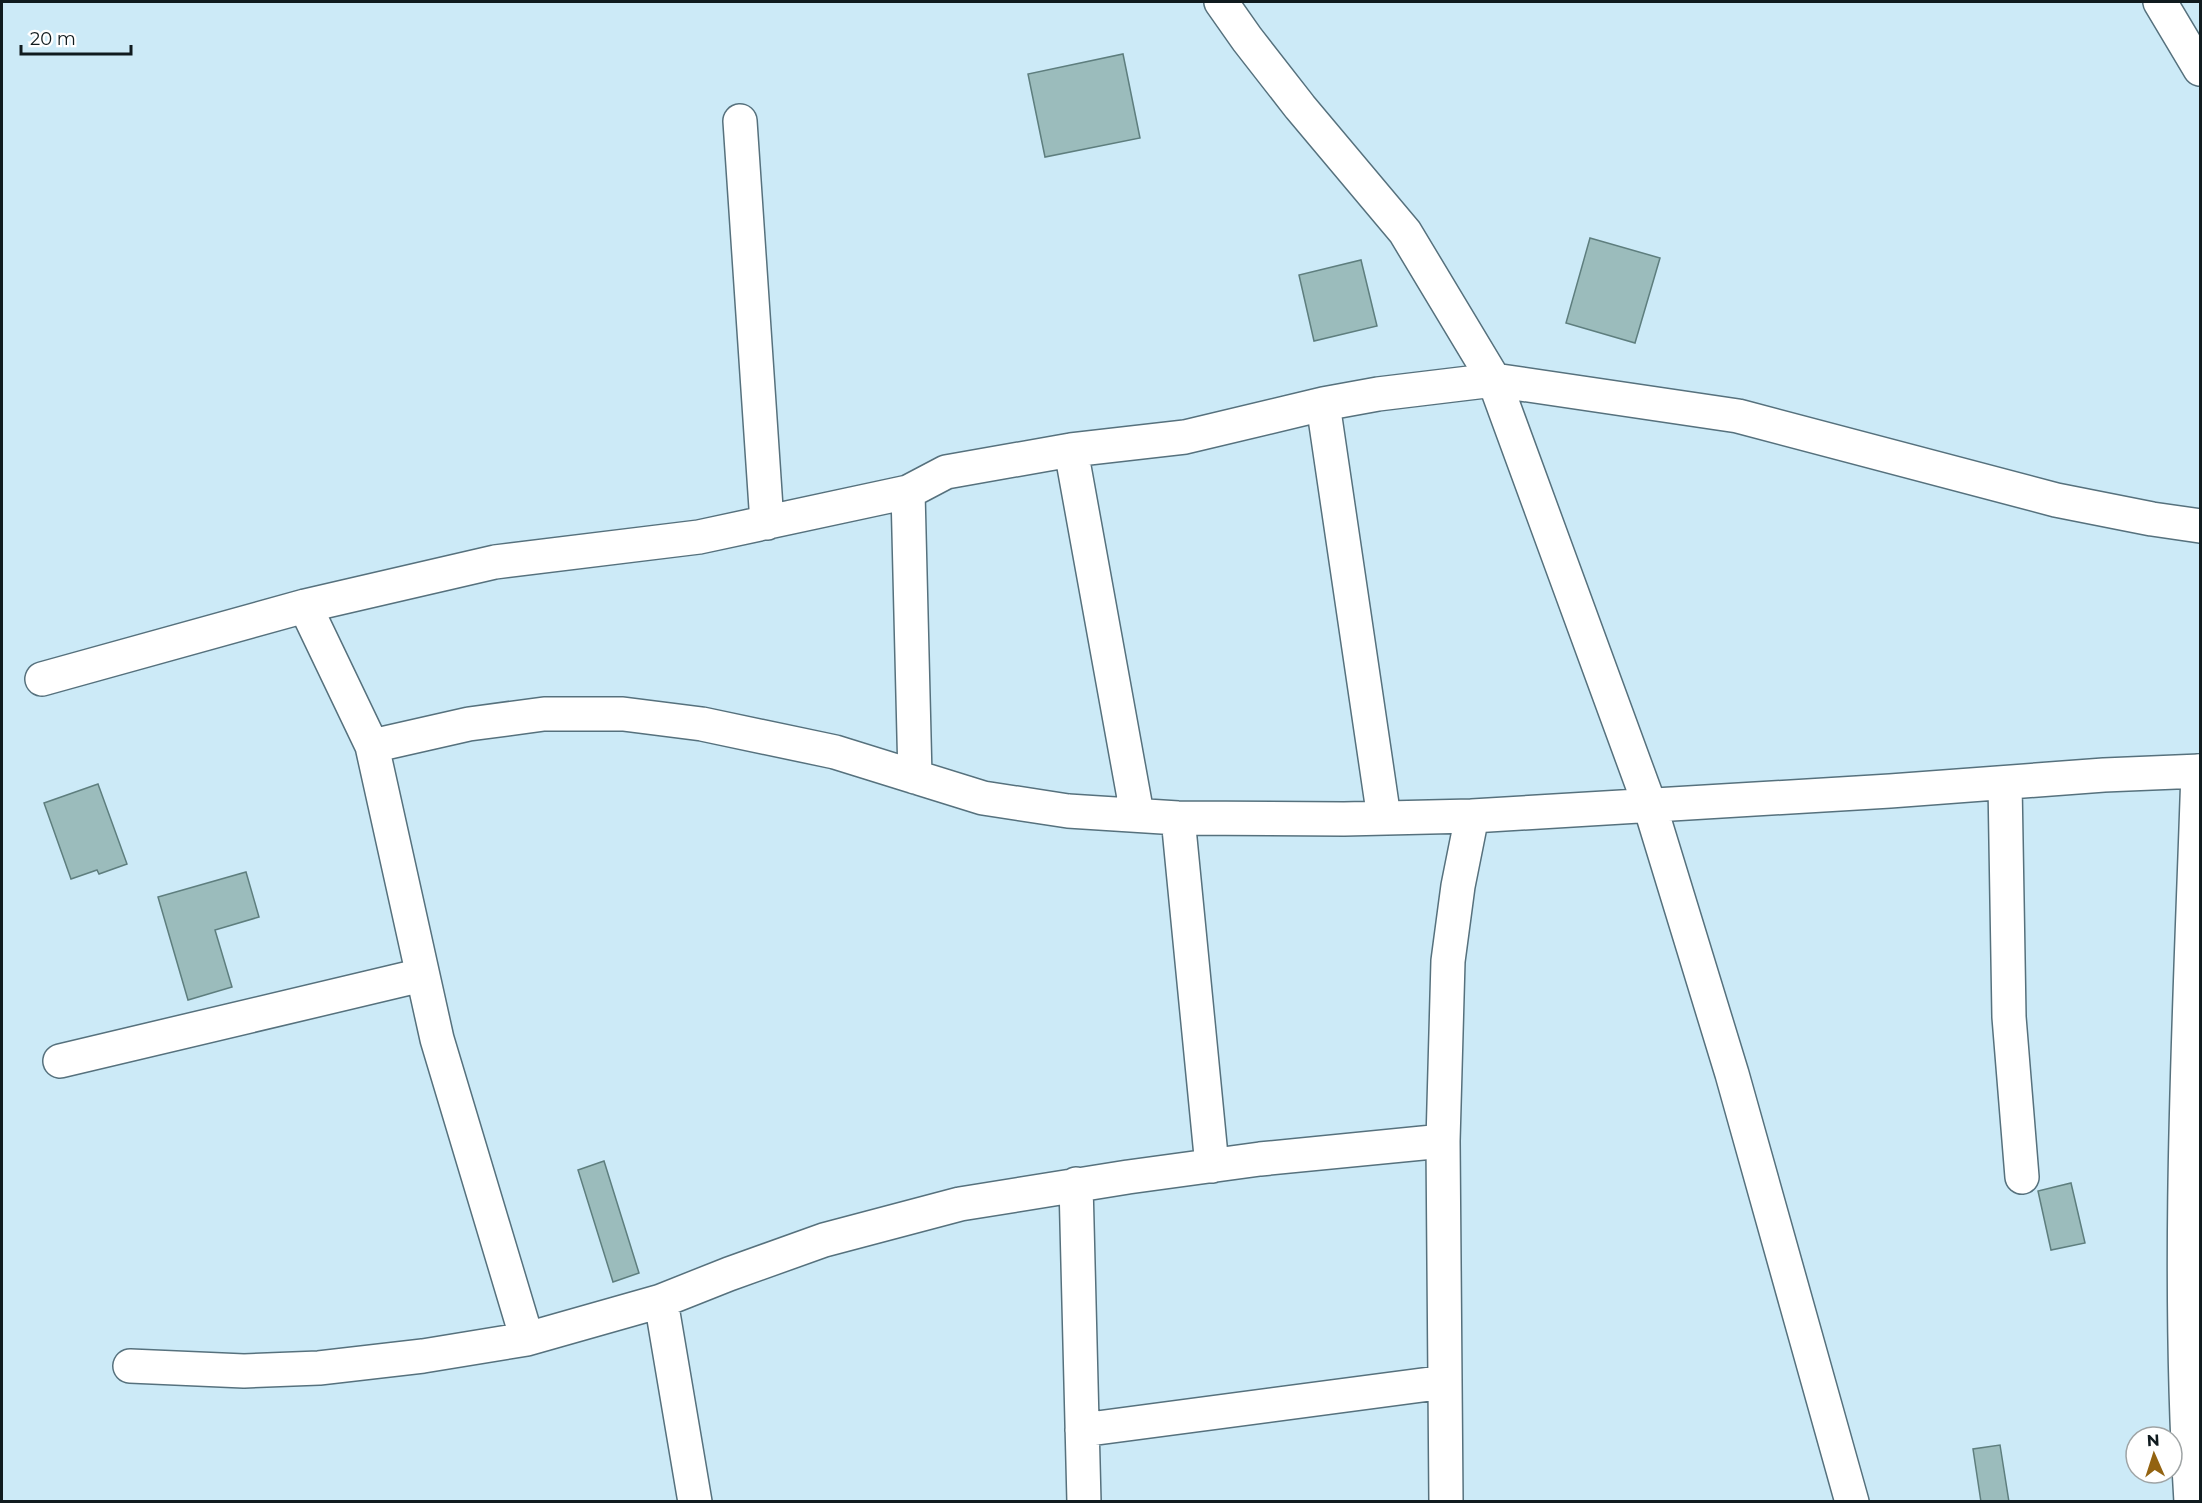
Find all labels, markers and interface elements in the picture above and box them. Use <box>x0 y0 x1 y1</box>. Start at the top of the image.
scale bar <box>21 18 130 56</box>
text: 20 m <box>30 28 76 50</box>
north arrow <box>2124 1425 2184 1485</box>
text: N <box>2146 1431 2160 1450</box>

